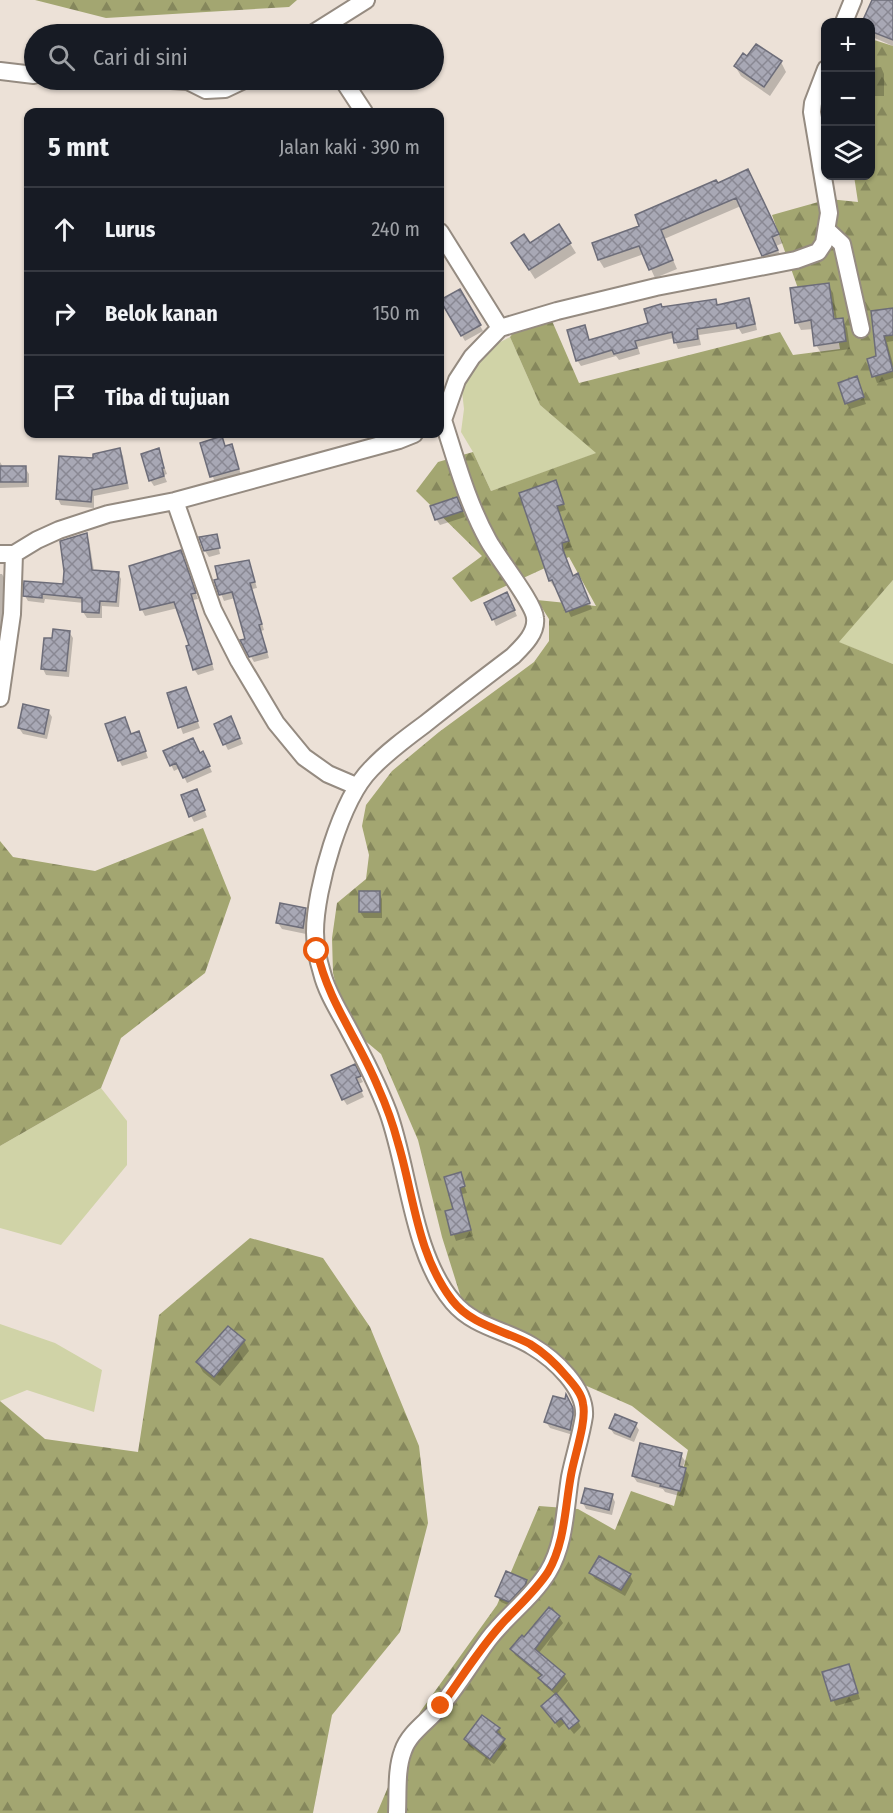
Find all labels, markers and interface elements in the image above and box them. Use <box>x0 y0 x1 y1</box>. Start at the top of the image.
map controls <box>821 18 875 180</box>
button: + <box>821 18 875 72</box>
search box <box>24 24 444 90</box>
icon: search <box>45 41 78 74</box>
text: Cari di sini <box>93 44 188 71</box>
button: − <box>821 72 875 126</box>
button: layers <box>821 126 875 180</box>
text: 5 mnt <box>48 132 109 163</box>
text: Jalan kaki · 390 m <box>279 135 420 159</box>
icon: ahead <box>48 213 81 246</box>
text: Lurus <box>105 216 155 243</box>
text: 240 m <box>371 217 420 241</box>
icon: right <box>48 297 81 330</box>
text: Belok kanan <box>105 300 218 327</box>
text: 150 m <box>373 301 420 325</box>
icon: arrive <box>48 381 81 414</box>
text: Tiba di tujuan <box>105 384 230 411</box>
route start <box>303 937 329 963</box>
route end <box>427 1692 453 1718</box>

